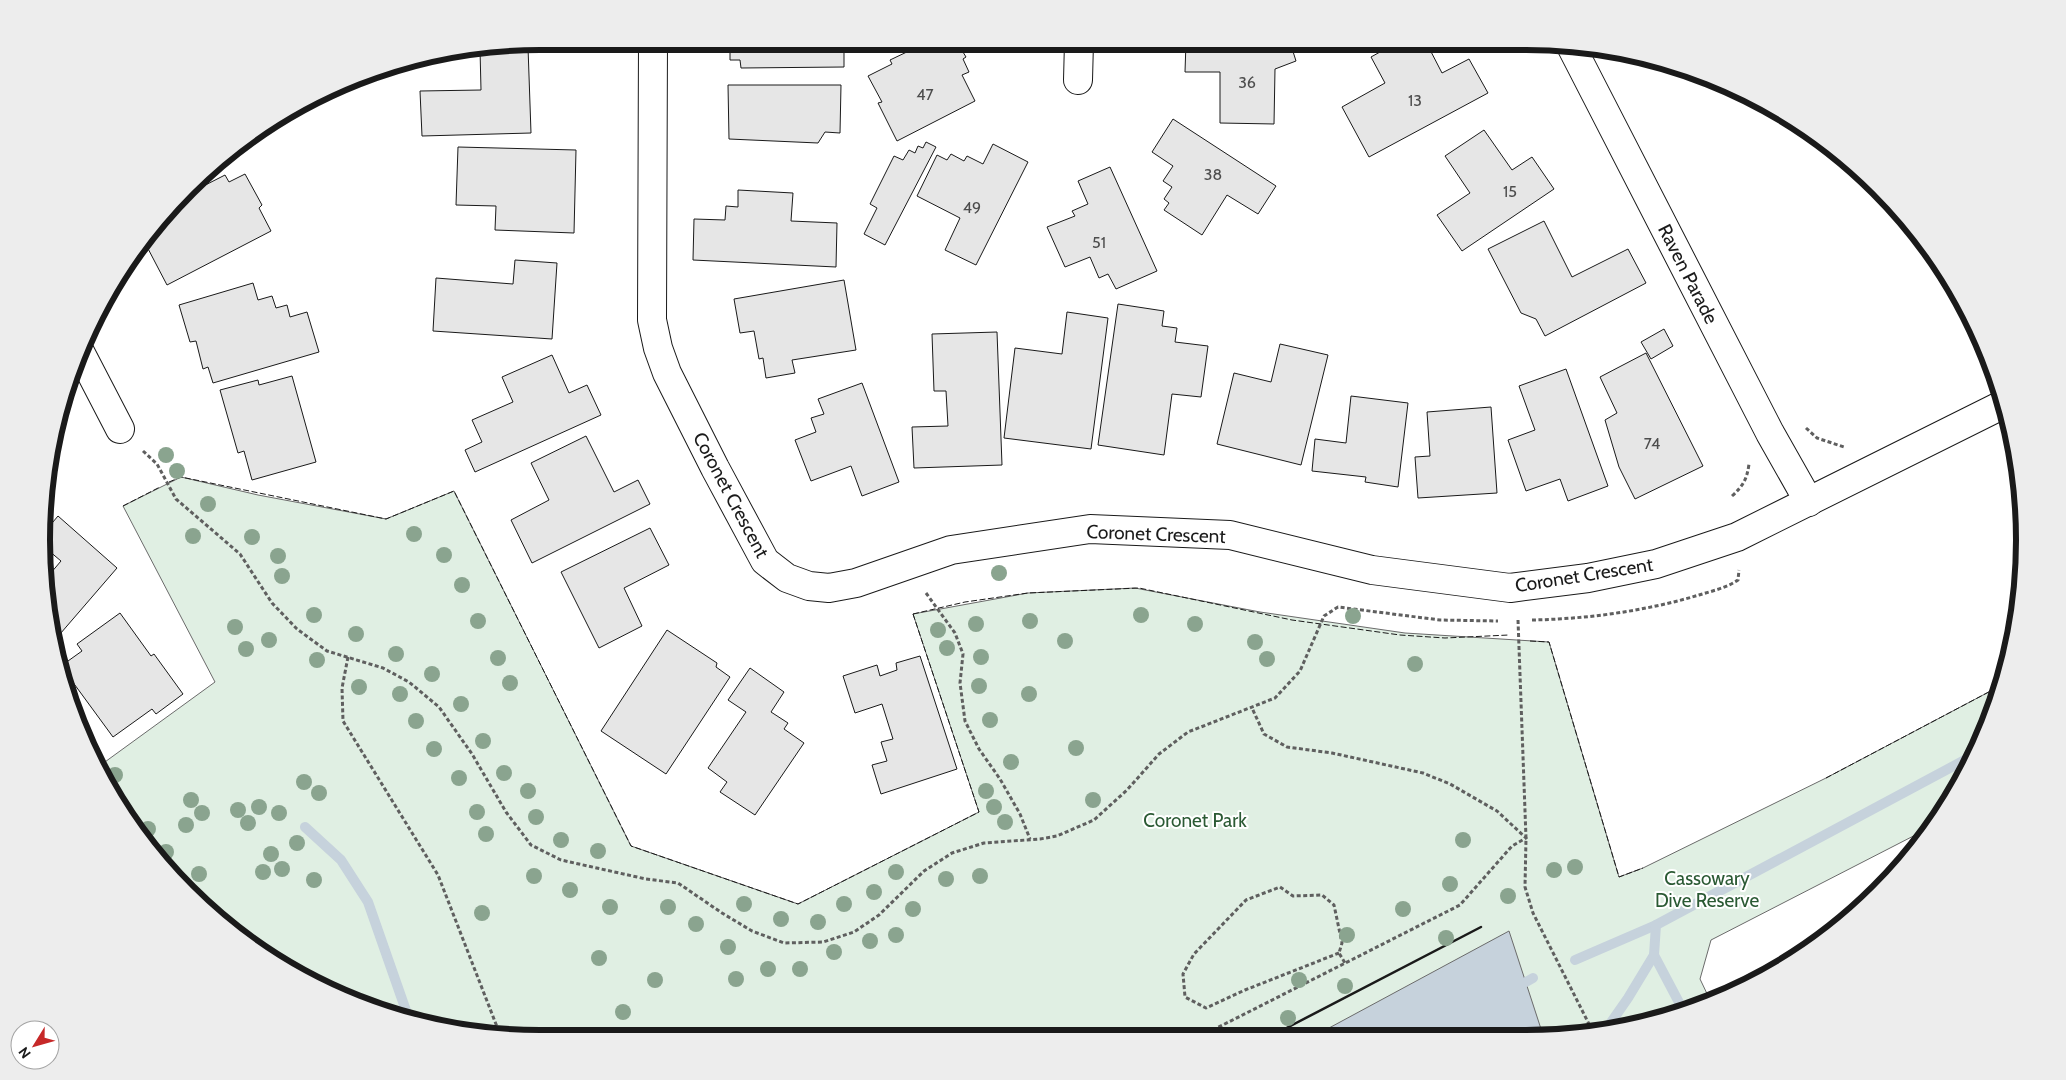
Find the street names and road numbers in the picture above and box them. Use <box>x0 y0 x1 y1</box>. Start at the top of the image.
street label: Raven Parade <box>1653 220 1723 328</box>
street label: Coronet Crescent <box>688 428 774 562</box>
street label: Coronet Crescent <box>1086 520 1227 548</box>
street label: Coronet Crescent <box>1513 553 1655 597</box>

